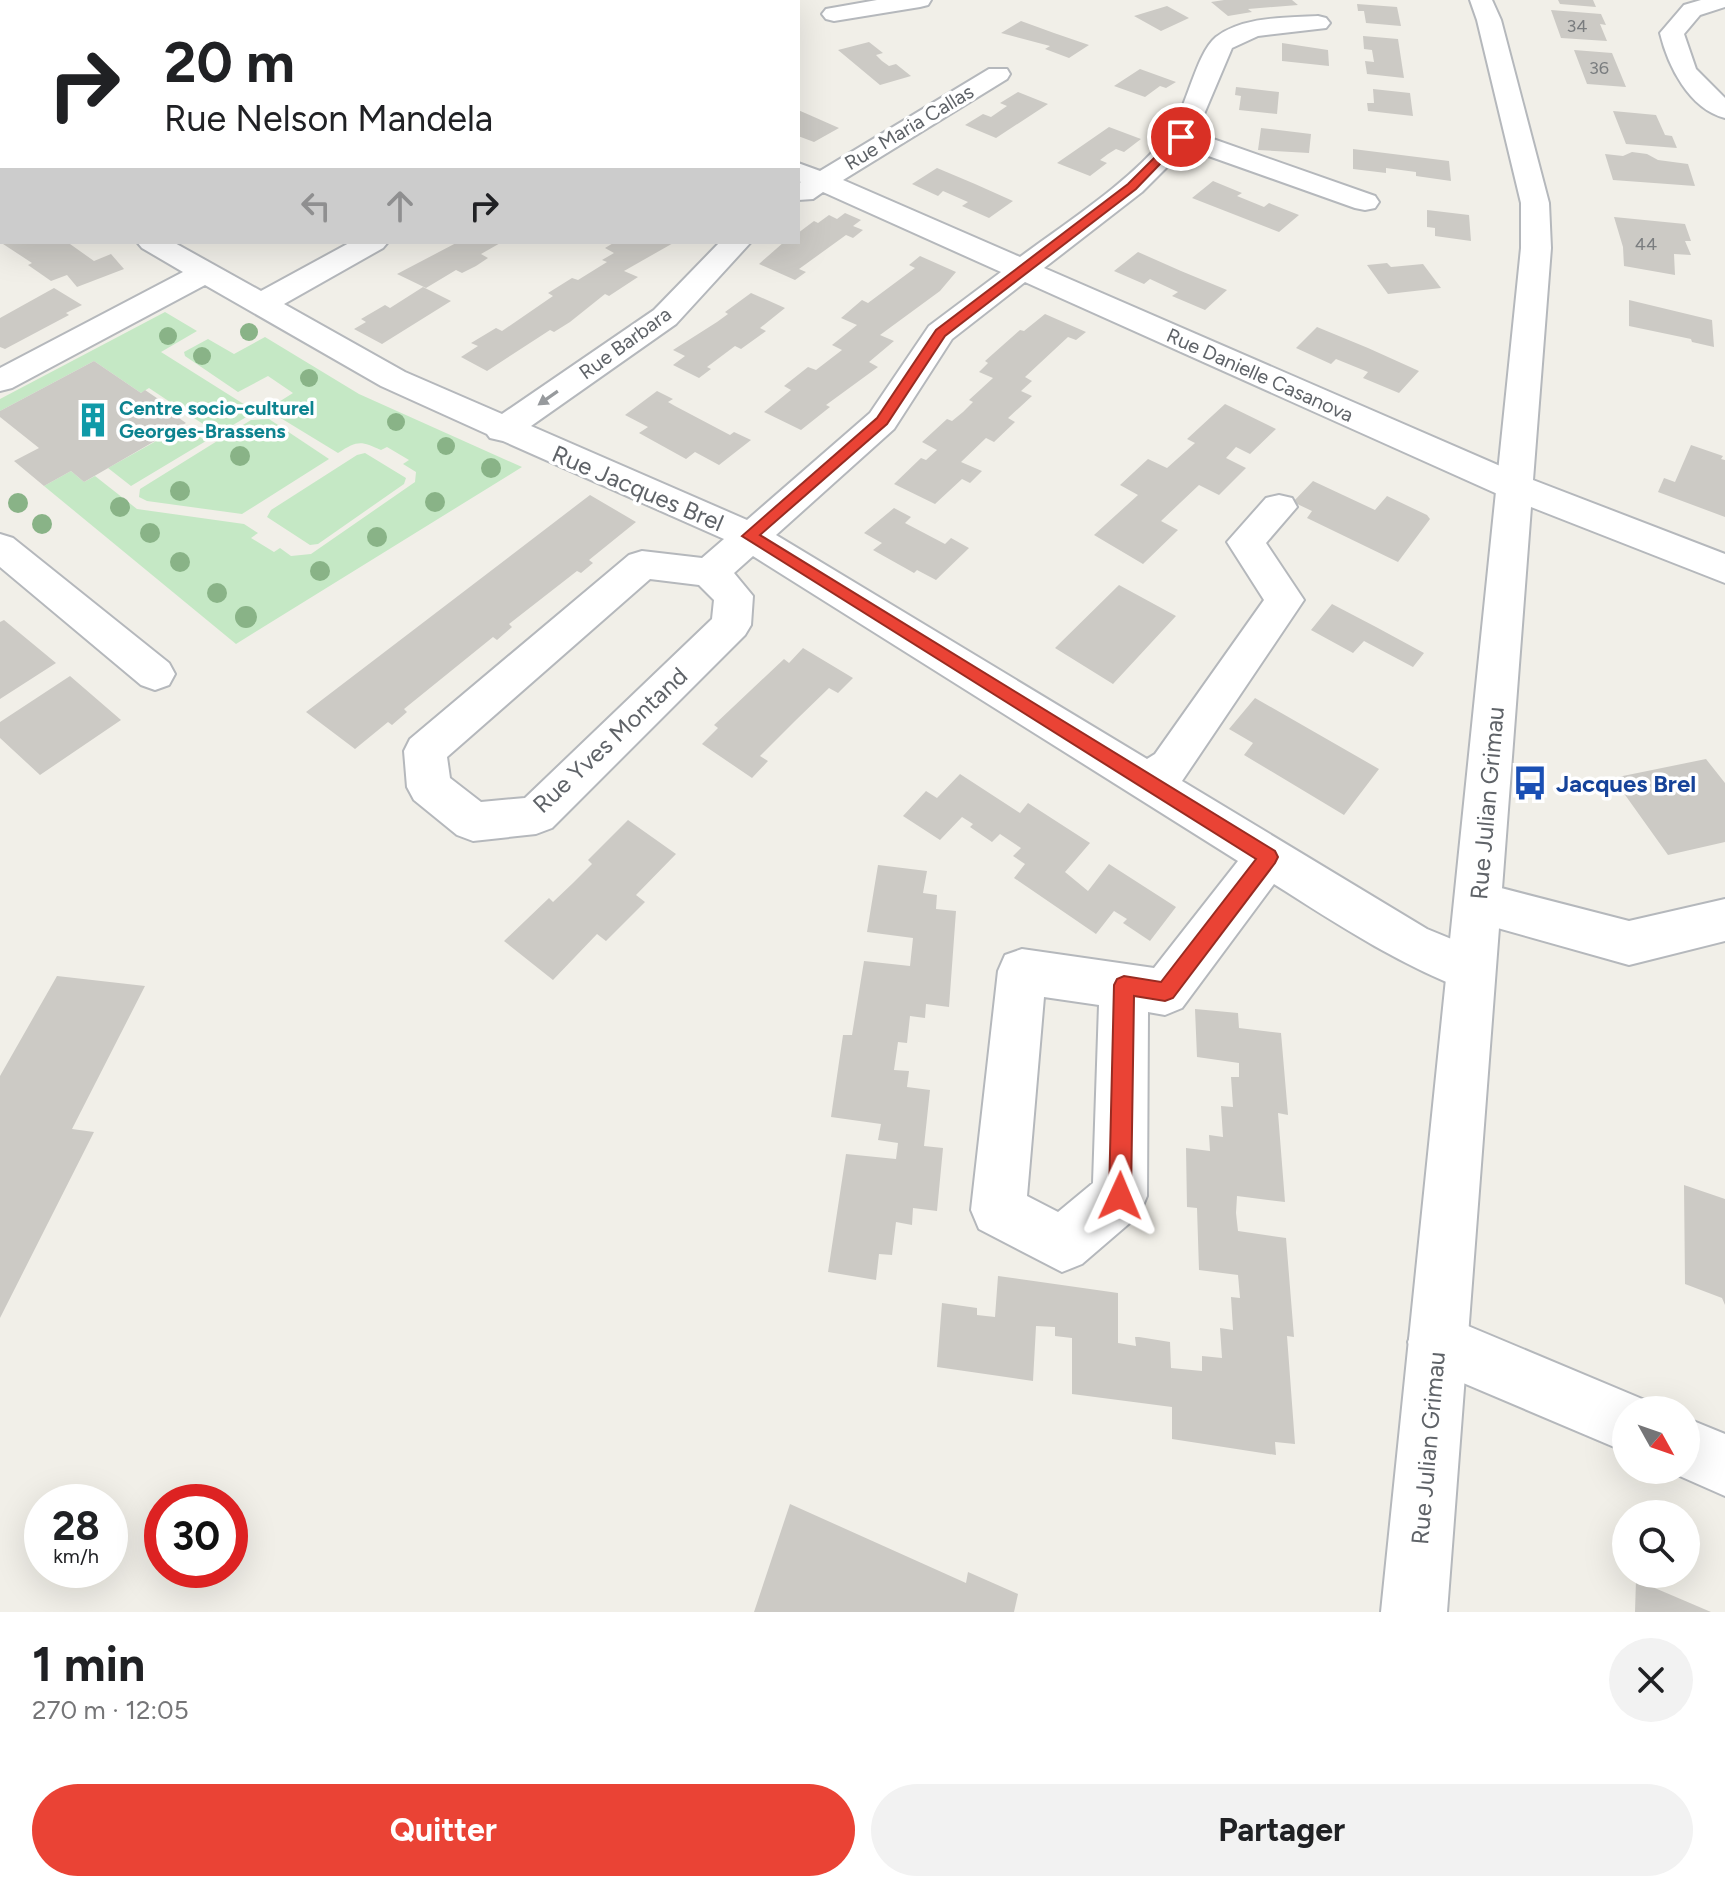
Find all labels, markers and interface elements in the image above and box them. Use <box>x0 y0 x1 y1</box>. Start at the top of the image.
house number: 34 <box>1567 15 1587 37</box>
text: 20 m <box>164 29 295 96</box>
icon: right <box>32 32 136 136</box>
house number: 36 <box>1589 57 1609 79</box>
street label: Rue Maria Callas <box>840 79 978 175</box>
text: Rue Nelson Mandela <box>164 97 493 140</box>
pin <box>1147 103 1215 171</box>
icon: arrive <box>1159 115 1203 159</box>
icon: left <box>294 184 338 228</box>
icon: ahead <box>378 184 422 228</box>
icon: right <box>462 184 506 228</box>
house number: 44 <box>1635 233 1657 255</box>
street label: Rue Barbara <box>574 302 676 384</box>
street label: Rue Danielle Casanova <box>1163 323 1357 427</box>
one-way arrow <box>537 390 558 405</box>
place label: Centre socio-culturel Georges-Brassens <box>119 396 314 443</box>
building icon: Centre socio-culturel Georges-Brassens <box>74 401 112 439</box>
street label: Rue Jacques Brel <box>548 439 728 537</box>
street label: Rue Yves Montand <box>527 661 693 819</box>
street label: Rue Julian Grimau <box>1464 705 1510 901</box>
bus stop icon: Jacques Brel <box>1511 764 1549 802</box>
place label: Jacques Brel <box>1556 769 1696 798</box>
position arrow <box>1078 1154 1162 1238</box>
street label: Rue Julian Grimau <box>1405 1350 1451 1546</box>
north arrow <box>1612 1396 1700 1484</box>
map controls <box>1612 1396 1700 1588</box>
speed limit sign: 30 <box>144 1484 248 1588</box>
button: search <box>1612 1500 1700 1588</box>
text: 28 <box>52 1502 100 1550</box>
text: km/h <box>53 1544 99 1568</box>
text: 1 min <box>32 1635 145 1693</box>
button: close <box>1609 1638 1693 1722</box>
text: 270 m · 12:05 <box>32 1694 189 1726</box>
button: Quitter <box>32 1784 855 1876</box>
button: Partager <box>871 1784 1693 1876</box>

